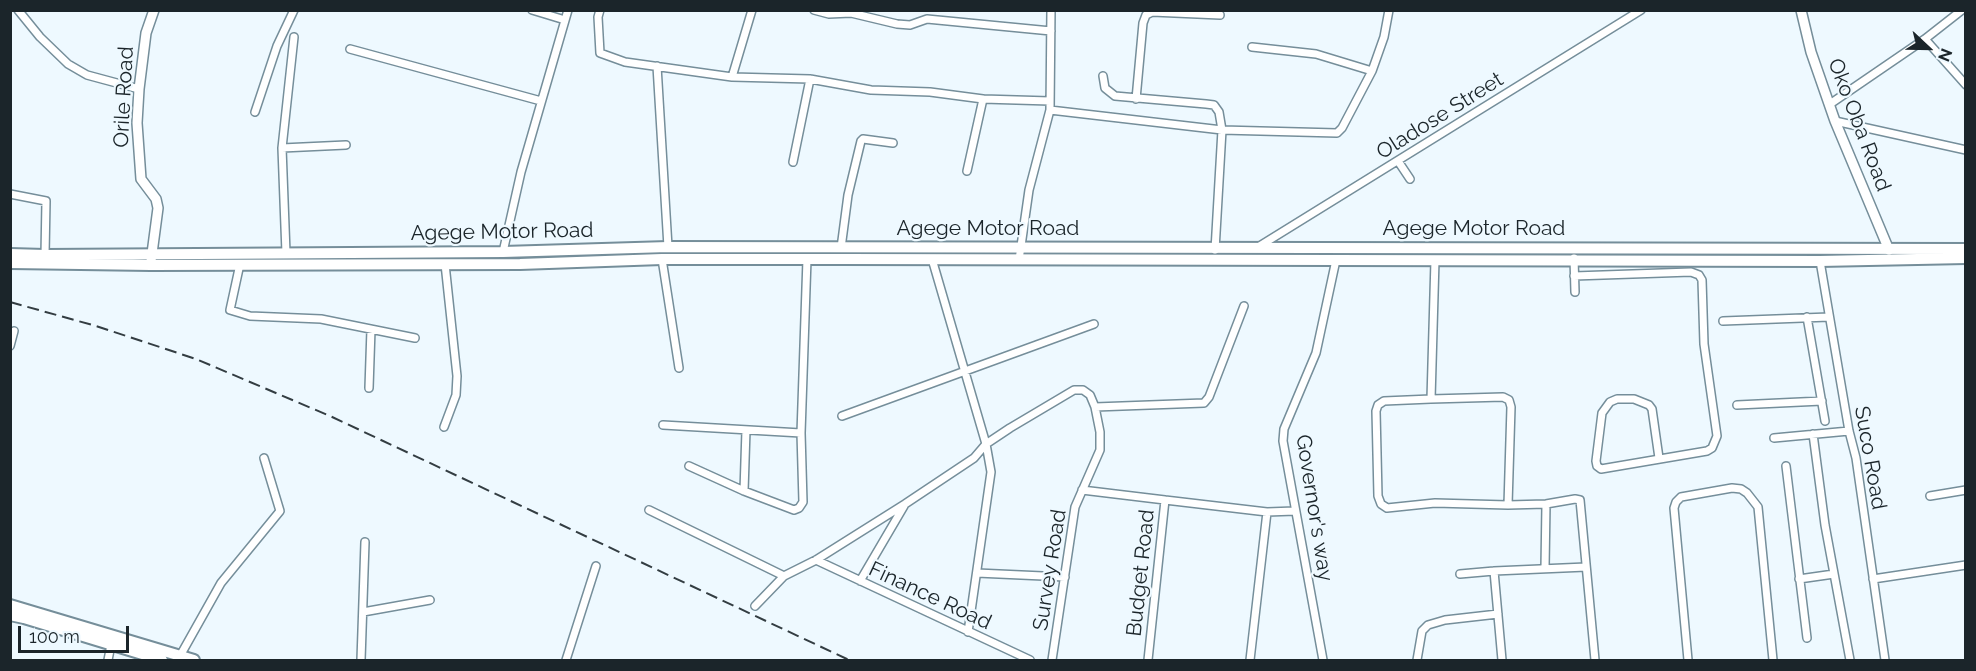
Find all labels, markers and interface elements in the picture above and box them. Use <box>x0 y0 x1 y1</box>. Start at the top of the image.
north arrow <box>1898 18 1958 78</box>
street label: Orile Road <box>109 46 139 148</box>
text: N <box>1934 46 1956 64</box>
street label: Oko Oba Road <box>1822 55 1896 195</box>
street label: Oladose Street <box>1372 67 1508 165</box>
street label: Agege Motor Road <box>897 216 1079 242</box>
street label: Agege Motor Road <box>1383 216 1565 242</box>
street label: Agege Motor Road <box>410 218 594 246</box>
street label: Suco Road <box>1848 404 1892 512</box>
street label: Governor's way <box>1290 433 1338 583</box>
street label: Survey Road <box>1028 508 1072 632</box>
street label: Budget Road <box>1122 508 1160 638</box>
street label: Finance Road <box>865 557 995 635</box>
scale bar <box>21 614 132 652</box>
text: 100 m <box>29 626 80 647</box>

